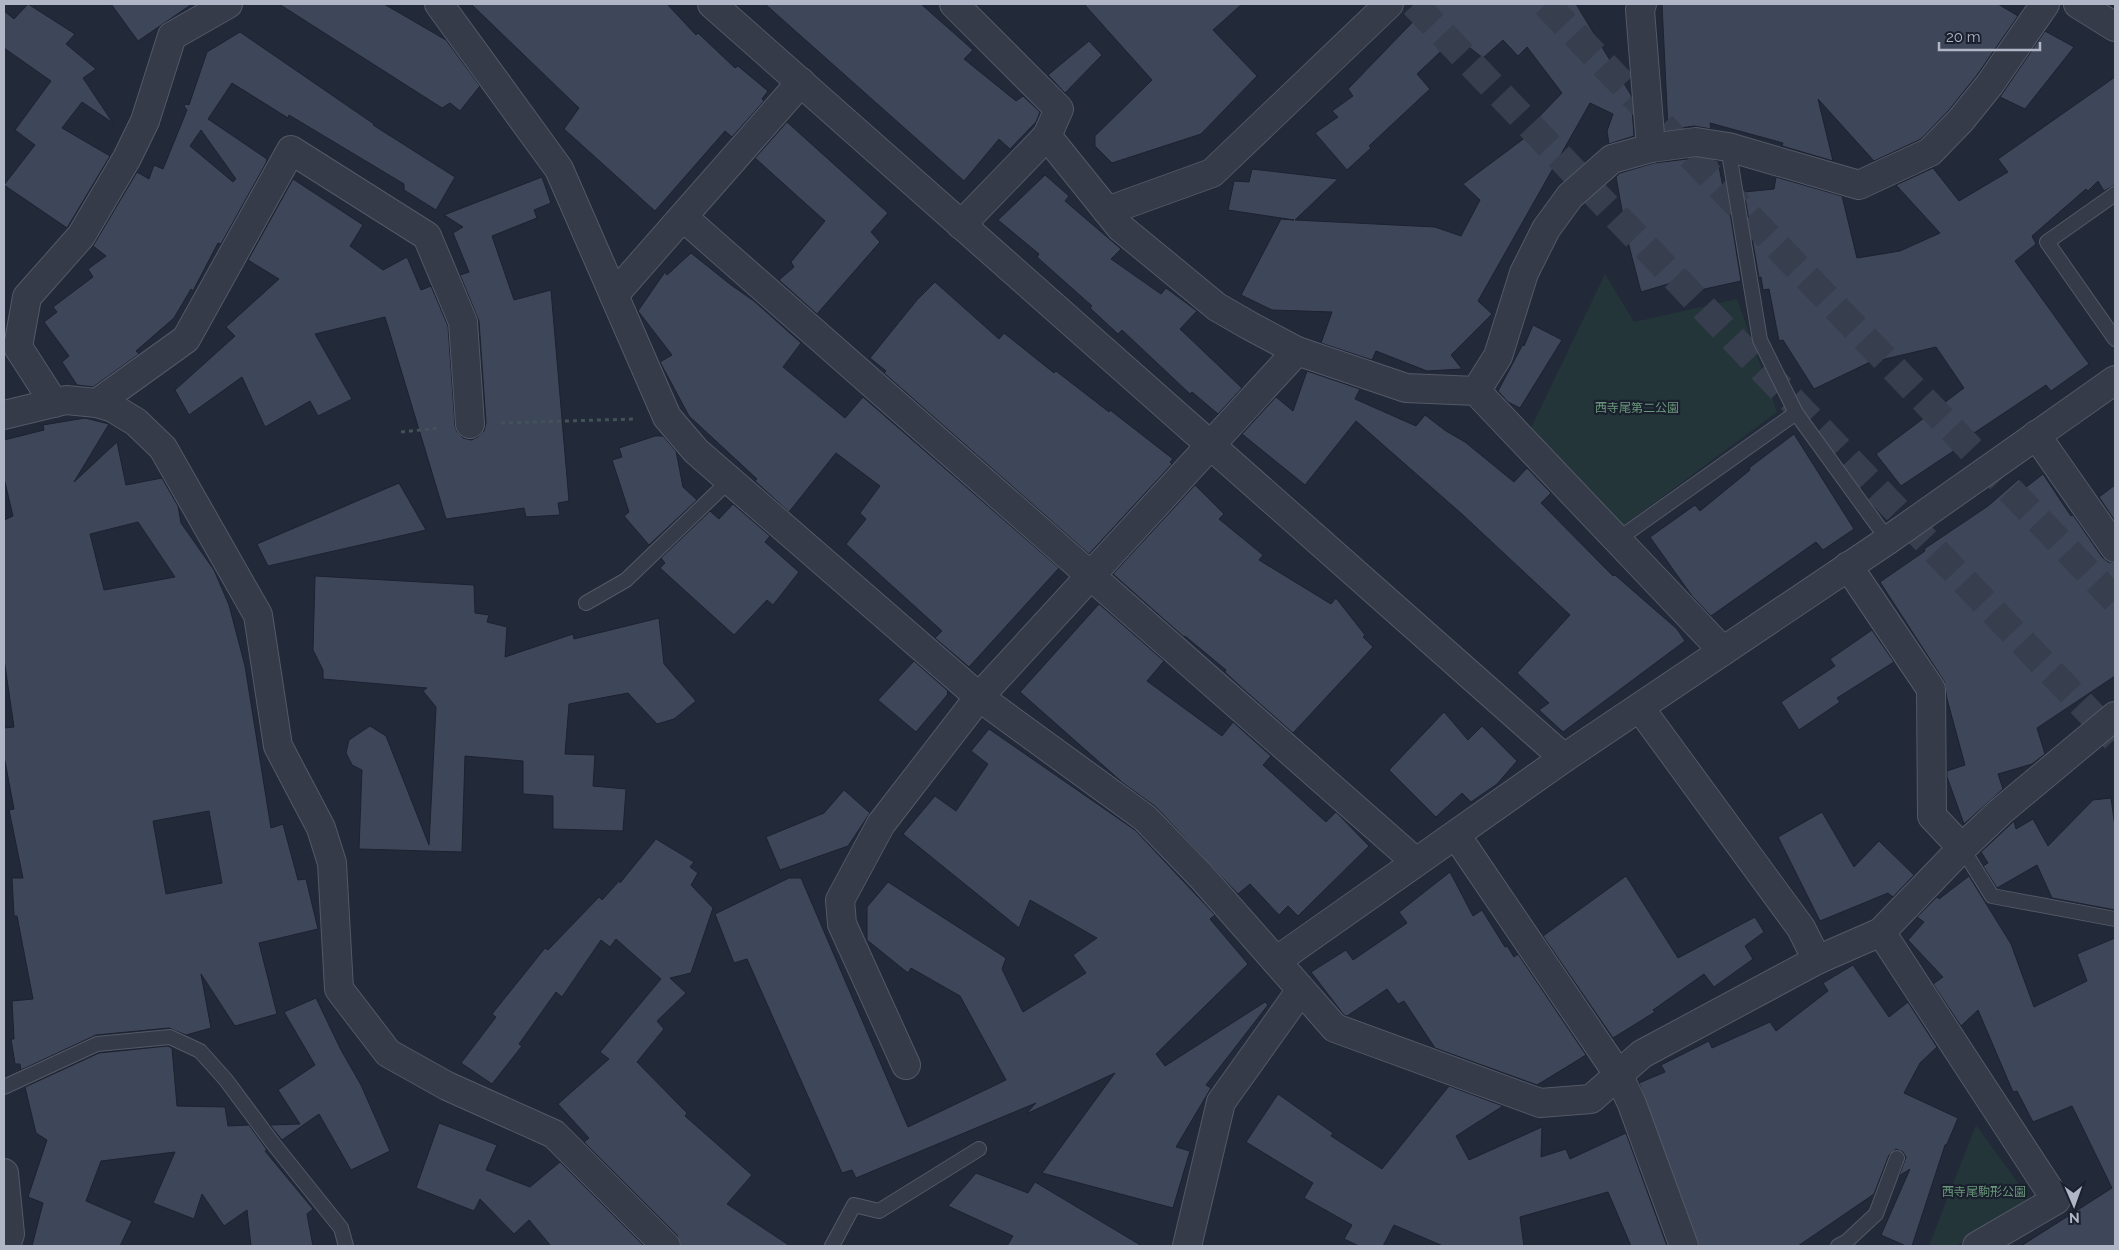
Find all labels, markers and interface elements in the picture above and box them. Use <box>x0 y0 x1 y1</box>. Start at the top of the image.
scale bar <box>1939 20 2040 52</box>
text: 20 m <box>1946 28 1981 46</box>
park label: 西寺尾第二公園 <box>1595 401 1679 415</box>
north arrow <box>2049 1180 2099 1230</box>
park label: 西寺尾駒形公園 <box>1942 1185 2026 1199</box>
text: N <box>2069 1210 2080 1226</box>

